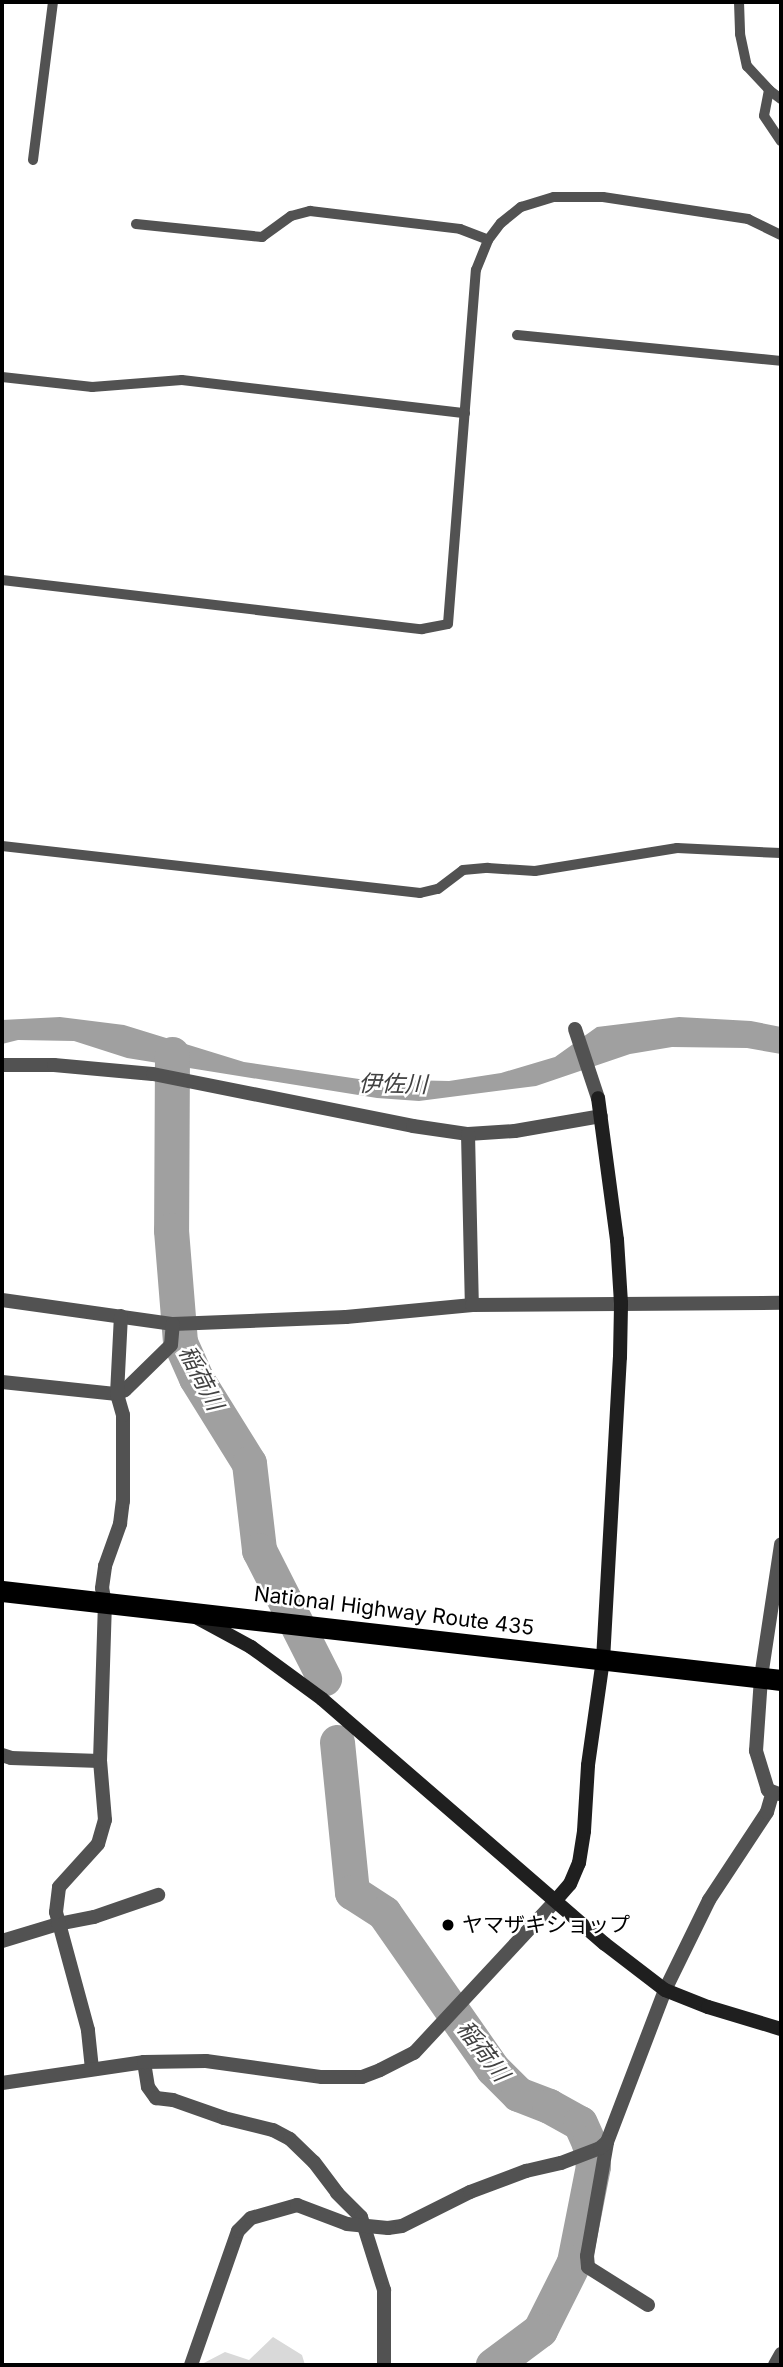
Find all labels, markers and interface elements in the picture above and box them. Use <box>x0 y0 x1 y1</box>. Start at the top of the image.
water label: 伊佐川 <box>358 1070 428 1098</box>
water label: 稲荷川 <box>173 1341 229 1415</box>
street label: National Highway Route 435 <box>252 1581 536 1641</box>
place label: ヤマザキショップ <box>462 1912 630 1938</box>
marker: ヤマザキショップ <box>440 1917 456 1933</box>
water label: 稲荷川 <box>451 2015 515 2087</box>

